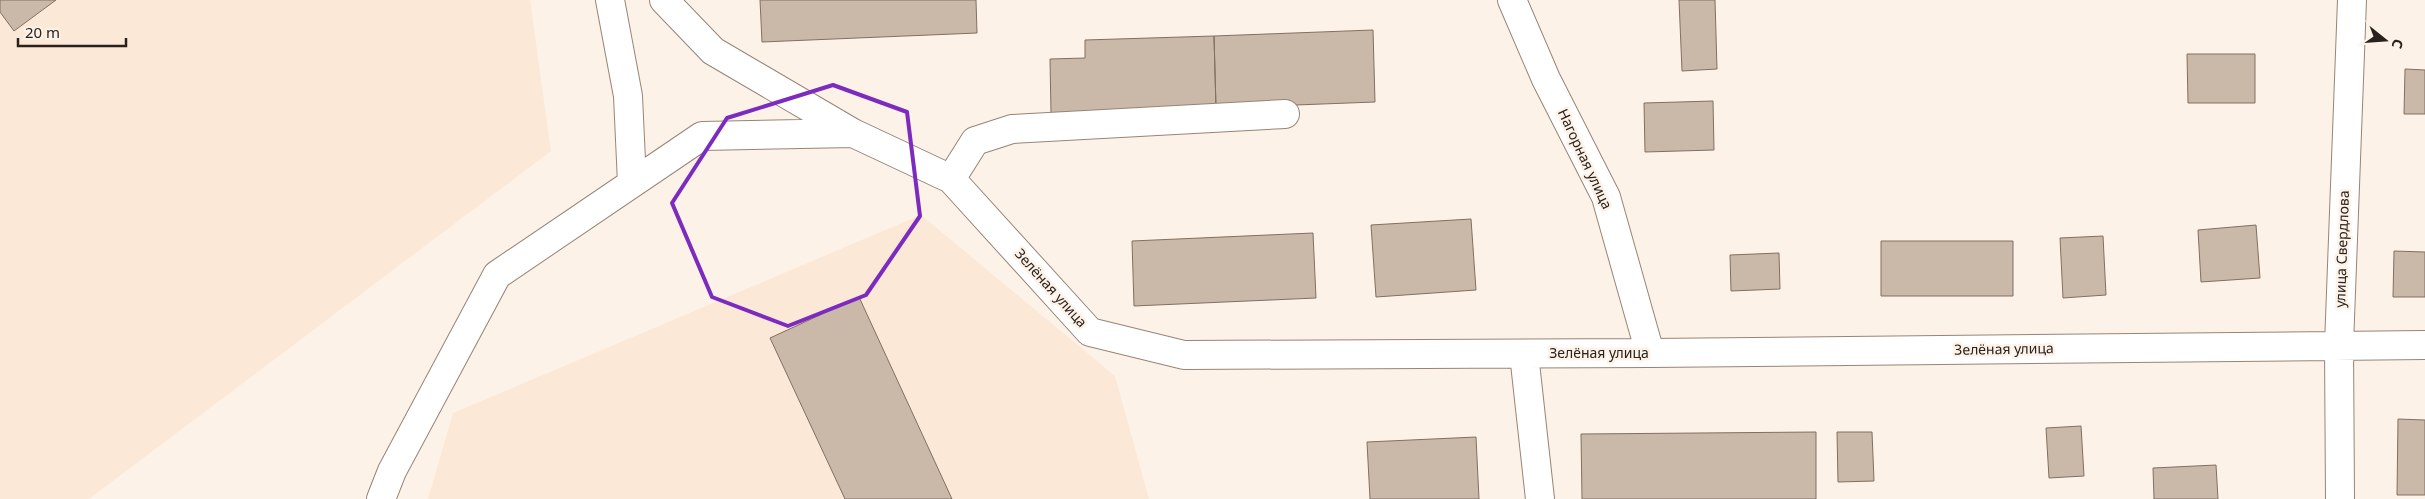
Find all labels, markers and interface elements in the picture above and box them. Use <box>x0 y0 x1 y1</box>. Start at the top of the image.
scale bar <box>18 15 125 47</box>
north arrow <box>2360 15 2410 65</box>
text: 20 m <box>25 22 60 42</box>
text: С <box>2388 37 2408 51</box>
street label: Нагорная улица <box>1554 105 1617 212</box>
street label: улица Свердлова <box>2330 190 2353 308</box>
street label: Зелёная улица <box>1011 244 1092 331</box>
street label: Зелёная улица <box>1954 338 2054 359</box>
street label: Зелёная улица <box>1549 343 1649 362</box>

